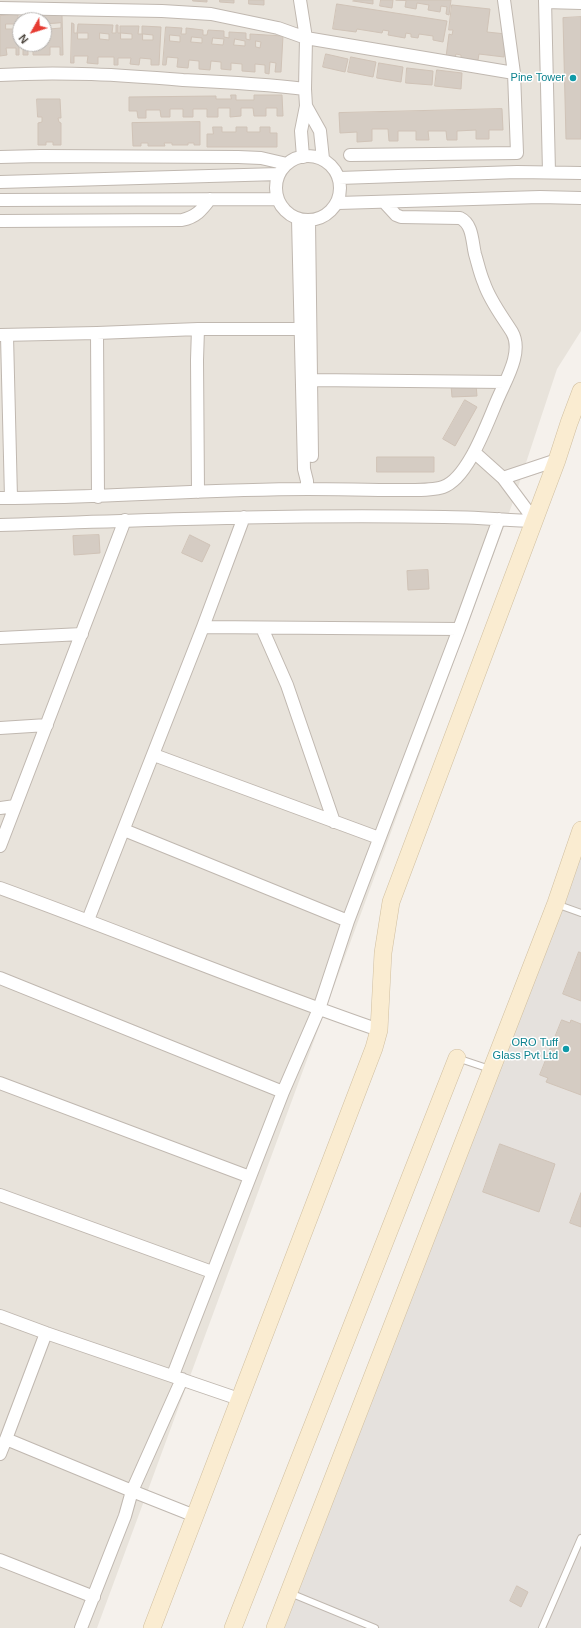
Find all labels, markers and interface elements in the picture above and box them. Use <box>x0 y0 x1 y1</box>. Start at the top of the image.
north arrow <box>12 12 52 52</box>
text: N <box>16 32 31 46</box>
place label: Pine Tower <box>511 71 565 85</box>
marker: Pine Tower <box>568 73 578 83</box>
place label: ORO Tuff Glass Pvt Ltd <box>493 1036 558 1062</box>
marker: ORO Tuff Glass Pvt Ltd <box>561 1044 571 1054</box>

